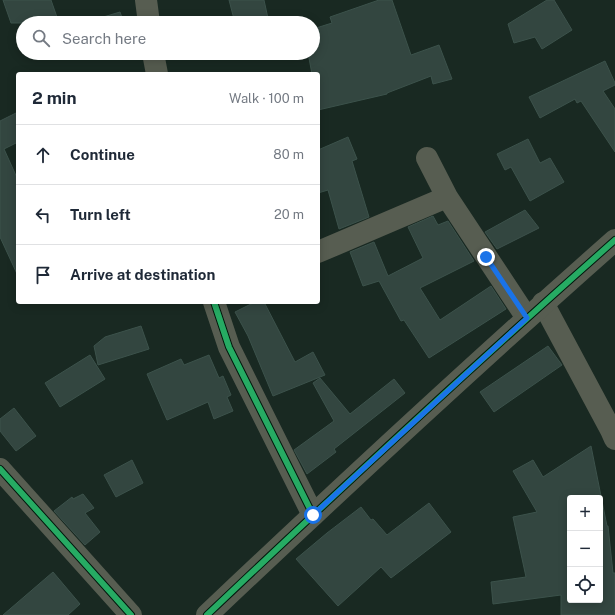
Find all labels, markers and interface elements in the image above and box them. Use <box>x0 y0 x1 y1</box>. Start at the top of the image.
search box <box>16 16 320 60</box>
icon: search <box>30 27 52 49</box>
text: Search here <box>62 30 146 47</box>
text: 2 min <box>32 88 77 108</box>
text: Walk · 100 m <box>229 91 304 106</box>
icon: ahead <box>32 144 54 166</box>
text: Continue <box>70 146 135 163</box>
text: 80 m <box>273 147 304 162</box>
icon: left <box>32 204 54 226</box>
text: Turn left <box>70 206 131 223</box>
text: 20 m <box>274 207 304 222</box>
route end <box>477 248 495 266</box>
icon: arrive <box>32 264 54 286</box>
text: Arrive at destination <box>70 266 215 283</box>
map controls <box>567 495 603 603</box>
button: + <box>567 495 603 531</box>
route start <box>304 506 322 524</box>
button: − <box>567 531 603 567</box>
button: locate <box>567 567 603 603</box>

